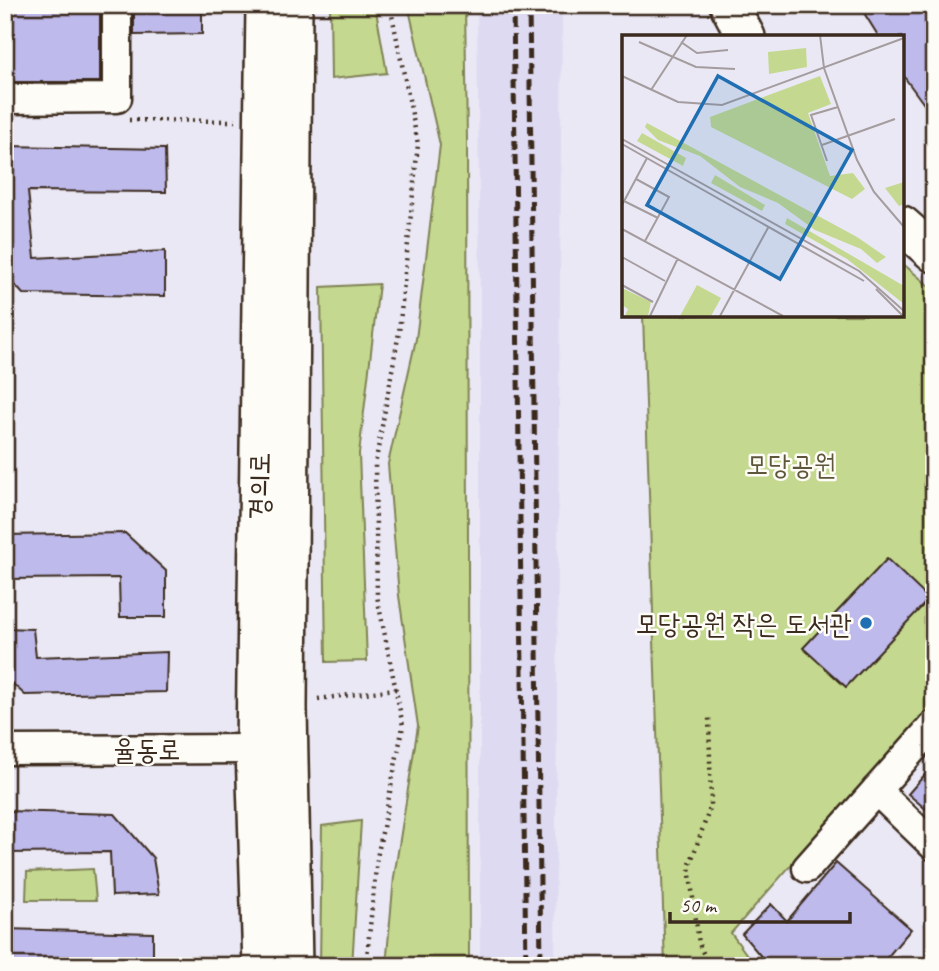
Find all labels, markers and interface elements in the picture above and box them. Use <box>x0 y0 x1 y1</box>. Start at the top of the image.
inset map <box>622 35 904 317</box>
park label: 모당공원 <box>746 447 836 482</box>
street label: 경의로 <box>241 452 277 520</box>
place label: 모당공원 작은 도서관 <box>636 606 852 641</box>
marker: 모당공원 작은 도서관 <box>858 615 874 631</box>
street label: 율동로 <box>113 732 181 767</box>
scale bar <box>670 880 850 924</box>
text: 50 m <box>680 892 718 918</box>

